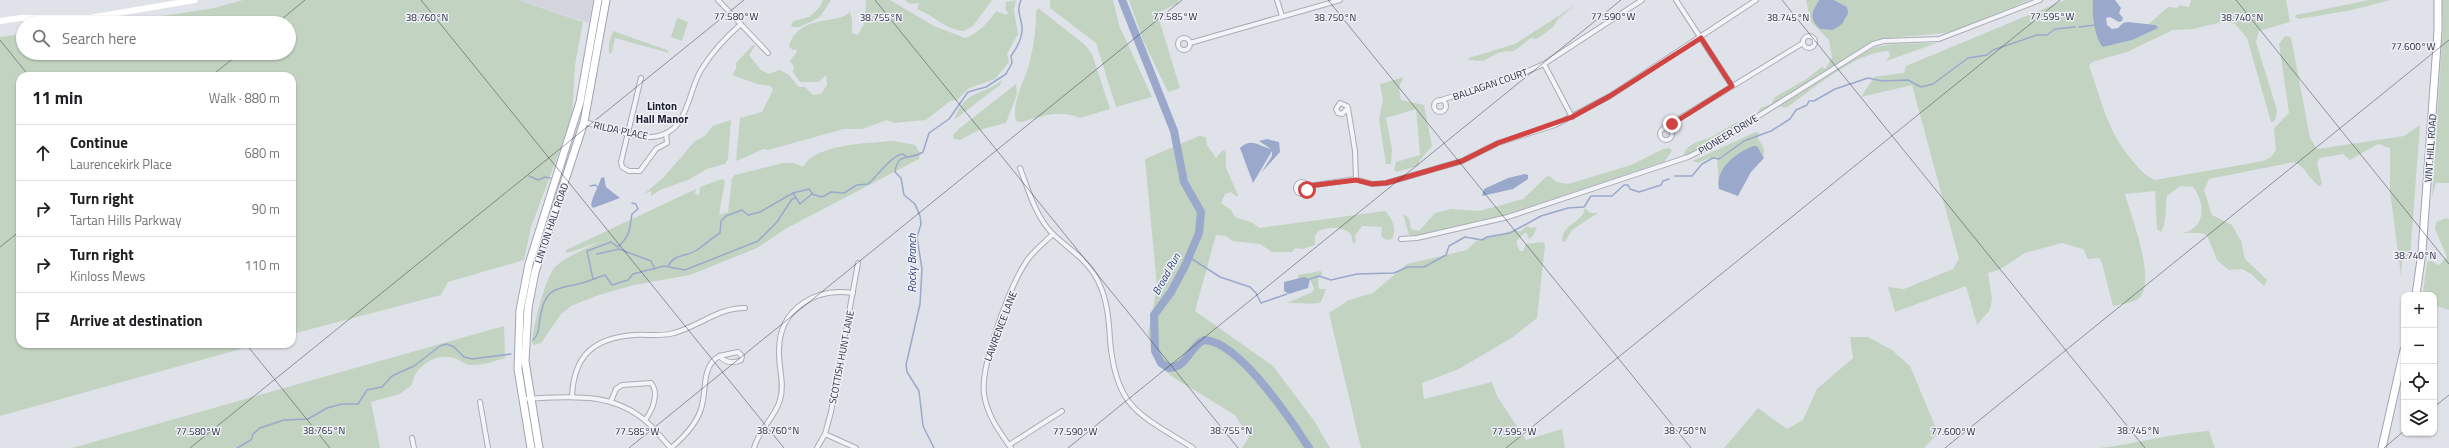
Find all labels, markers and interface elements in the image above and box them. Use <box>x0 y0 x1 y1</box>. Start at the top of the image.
text: 77.580°W <box>714 9 758 24</box>
text: 77.585°W <box>1153 9 1197 24</box>
text: 77.590°W <box>1591 9 1635 24</box>
text: 77.595°W <box>2030 9 2074 24</box>
text: 38.760°N <box>406 10 448 25</box>
text: 38.755°N <box>860 10 902 25</box>
text: 38.750°N <box>1314 10 1356 25</box>
text: 38.745°N <box>1767 10 1809 25</box>
text: 38.740°N <box>2221 10 2263 25</box>
search box <box>16 16 296 60</box>
icon: search <box>30 27 52 49</box>
text: Search here <box>62 27 136 50</box>
text: 77.600°W <box>2391 39 2435 54</box>
street label: BALLAGAN COURT <box>1451 64 1530 104</box>
text: 11 min <box>32 85 83 111</box>
text: Walk · 880 m <box>209 88 280 108</box>
district label: Linton Hall Manor <box>636 98 688 127</box>
street label: PIONEER DRIVE <box>1695 110 1761 158</box>
street label: VINT HILL ROAD <box>2421 113 2440 183</box>
route end <box>1663 115 1681 133</box>
street label: RILDA PLACE <box>592 117 650 144</box>
text: Continue <box>70 131 128 154</box>
icon: ahead <box>32 142 54 164</box>
text: 680 m <box>244 143 280 163</box>
text: Laurencekirk Place <box>70 154 172 174</box>
street label: LINTON HALL ROAD <box>531 181 572 265</box>
route start <box>1298 181 1316 199</box>
text: Turn right <box>70 187 134 210</box>
icon: right <box>32 198 54 220</box>
text: 90 m <box>252 199 280 219</box>
text: Tartan Hills Parkway <box>70 210 182 230</box>
water label: Rocky Branch <box>904 233 920 292</box>
text: Turn right <box>70 243 134 266</box>
text: 38.740°N <box>2394 248 2436 263</box>
water label: Broad Run <box>1148 250 1184 298</box>
icon: right <box>32 254 54 276</box>
text: 110 m <box>244 255 280 275</box>
text: Kinloss Mews <box>70 266 145 286</box>
street label: LAWRENCE LANE <box>980 288 1021 363</box>
map controls <box>2401 292 2437 436</box>
button: + <box>2401 292 2437 328</box>
text: Arrive at destination <box>70 309 203 332</box>
street label: SCOTTISH HUNT LANE <box>825 309 858 405</box>
icon: arrive <box>32 310 54 332</box>
button: − <box>2401 328 2437 364</box>
button: locate <box>2401 364 2437 400</box>
button: layers <box>2401 400 2437 436</box>
text: 38.765°N <box>303 423 345 438</box>
text: 38.760°N <box>757 423 799 438</box>
text: 38.755°N <box>1210 423 1252 438</box>
text: 38.750°N <box>1664 423 1706 438</box>
text: 38.745°N <box>2117 423 2159 438</box>
text: 77.580°W <box>176 424 220 439</box>
text: 77.585°W <box>615 424 659 439</box>
text: 77.590°W <box>1053 424 1097 439</box>
text: 77.595°W <box>1492 424 1536 439</box>
text: 77.600°W <box>1931 424 1975 439</box>

